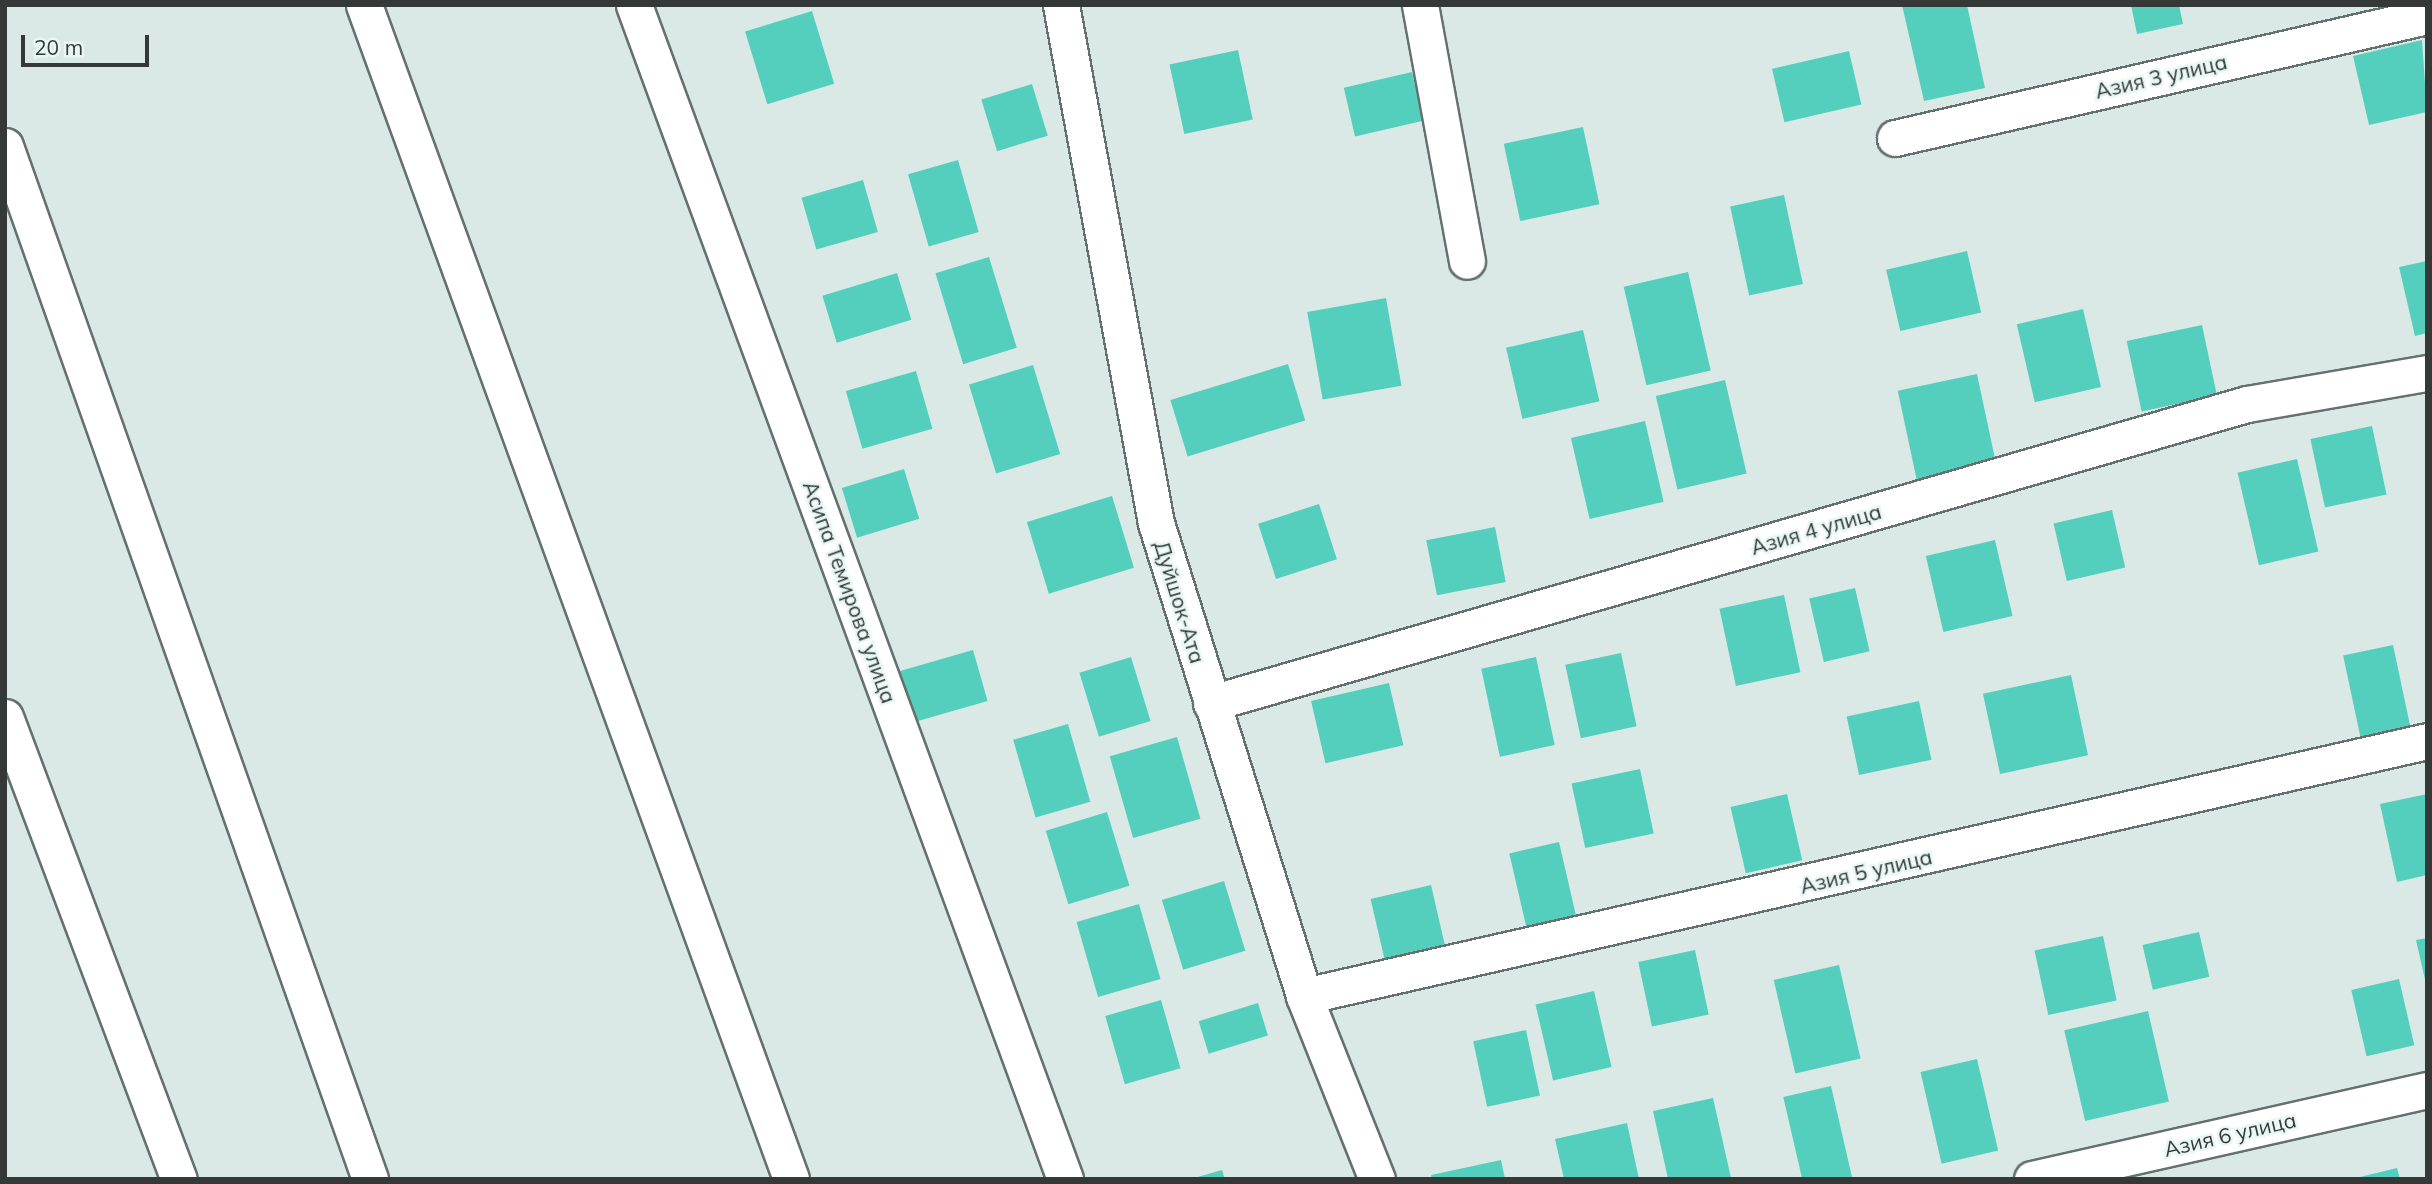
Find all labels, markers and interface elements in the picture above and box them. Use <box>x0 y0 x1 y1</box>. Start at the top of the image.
scale bar <box>24 21 152 65</box>
text: 20 m <box>34 34 83 60</box>
street label: Азия 3 улица <box>2092 49 2230 103</box>
street label: Асипа Темирова улица <box>798 477 902 707</box>
street label: Азия 4 улица <box>1748 498 1884 560</box>
street label: Дуйшок-Ата <box>1149 538 1211 666</box>
street label: Азия 5 улица <box>1797 844 1935 898</box>
street label: Азия 6 улица <box>2161 1107 2299 1161</box>

